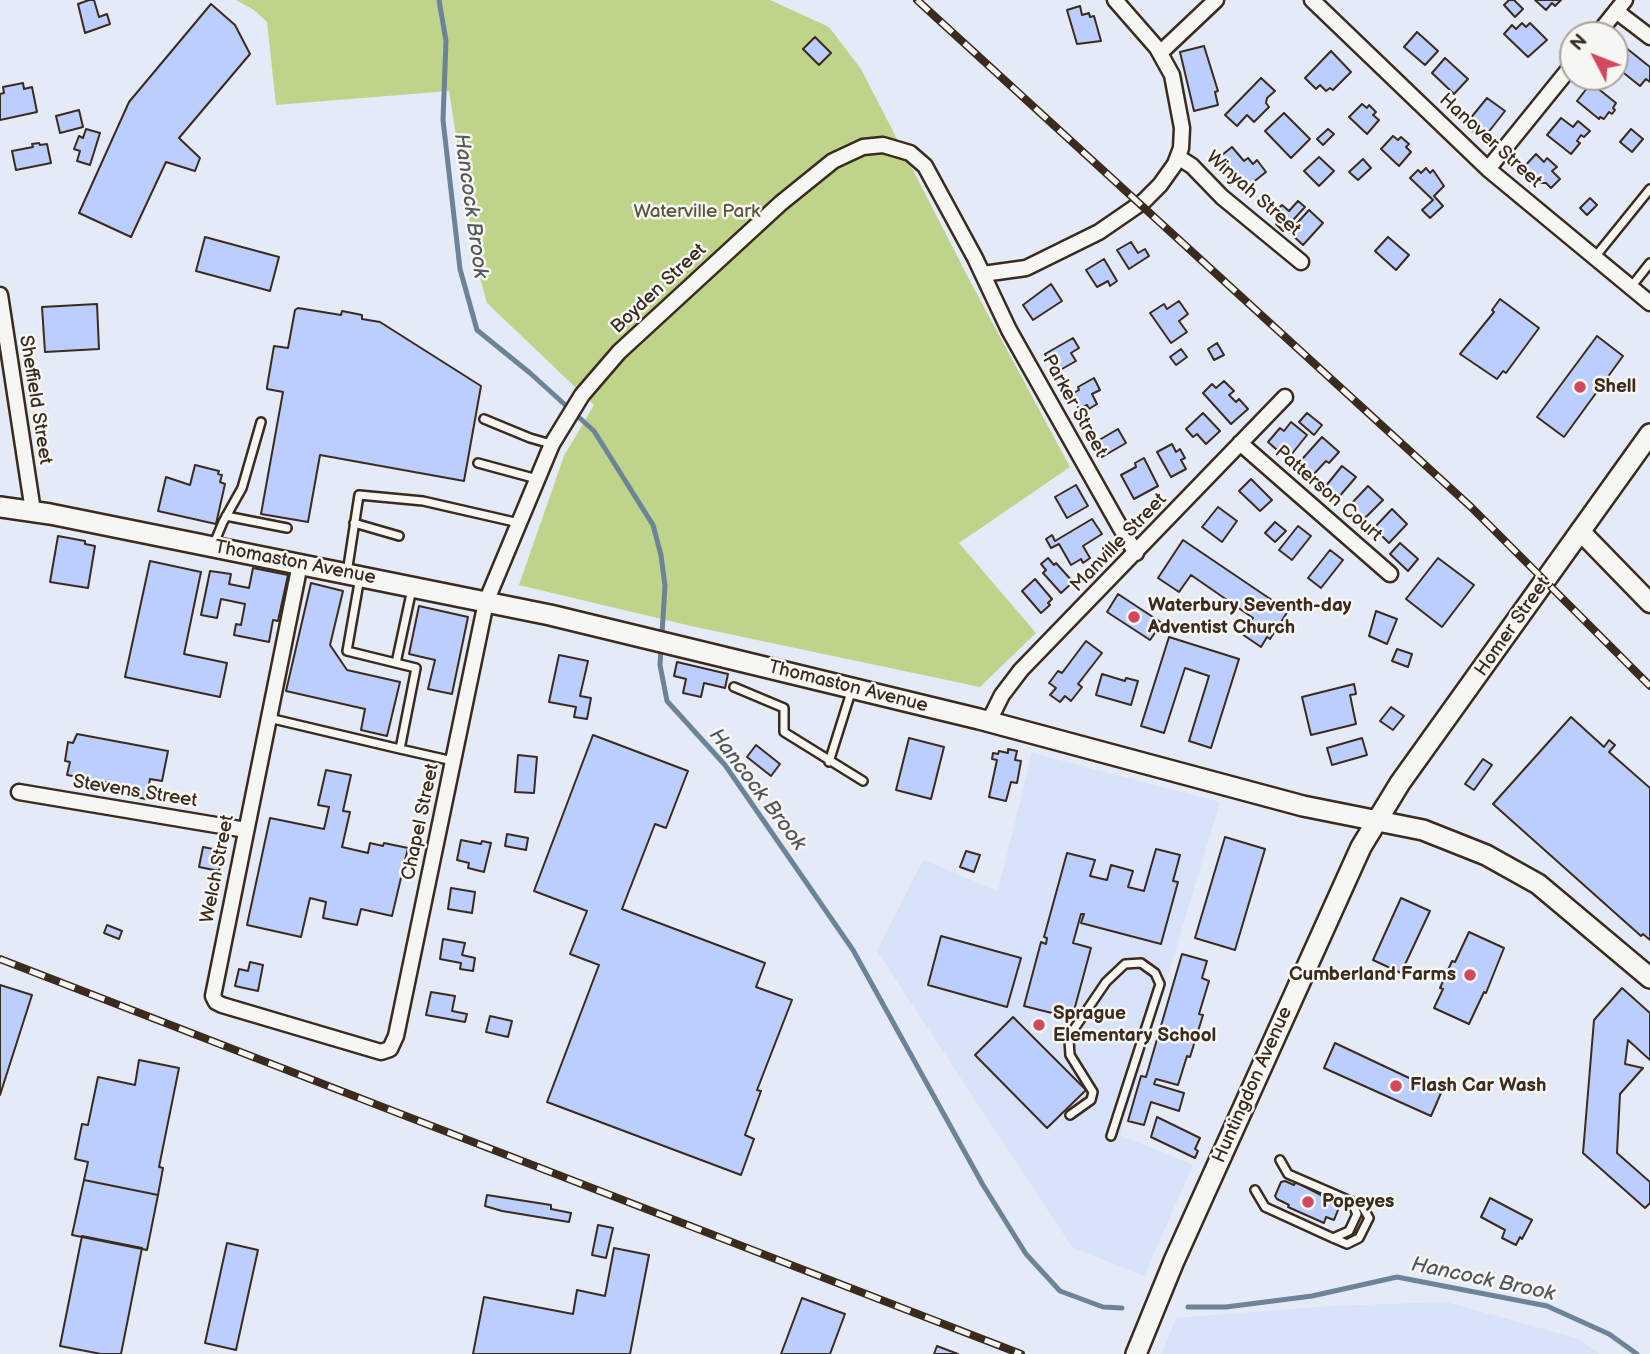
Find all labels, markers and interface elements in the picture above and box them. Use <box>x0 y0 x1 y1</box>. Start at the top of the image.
north arrow <box>1559 21 1629 91</box>
text: N <box>1566 30 1593 56</box>
street label: Hanover Street <box>1434 89 1546 193</box>
water label: Hancock Brook <box>447 132 493 280</box>
street label: Winyah Street <box>1201 147 1305 241</box>
park label: Waterville Park <box>634 201 760 223</box>
street label: Boyden Street <box>607 239 711 339</box>
street label: Sheffield Street <box>14 334 56 466</box>
street label: Parker Street <box>1037 351 1111 461</box>
place label: Shell <box>1594 376 1636 398</box>
marker: Shell <box>1572 379 1588 395</box>
street label: Patterson Court <box>1270 441 1386 547</box>
street label: Manville Street <box>1066 489 1172 597</box>
street label: Thomaston Avenue <box>212 536 378 590</box>
street label: Homer Street <box>1470 573 1556 681</box>
place label: Waterbury Seventh-day Adventist Church <box>1148 595 1352 639</box>
marker: Waterbury Seventh-day Adventist Church <box>1126 609 1142 625</box>
street label: Thomaston Avenue <box>766 656 930 718</box>
water label: Hancock Brook <box>703 724 811 856</box>
street label: Chapel Street <box>398 762 444 882</box>
street label: Stevens Street <box>71 771 199 813</box>
street label: Welch Street <box>196 813 240 925</box>
place label: Cumberland Farms <box>1289 964 1456 986</box>
marker: Cumberland Farms <box>1462 967 1478 983</box>
place label: Sprague Elementary School <box>1053 1003 1216 1047</box>
street label: Huntingdon Avenue <box>1208 1003 1298 1167</box>
marker: Sprague Elementary School <box>1031 1017 1047 1033</box>
place label: Flash Car Wash <box>1410 1075 1546 1097</box>
marker: Flash Car Wash <box>1388 1078 1404 1094</box>
place label: Popeyes <box>1322 1191 1394 1213</box>
marker: Popeyes <box>1300 1194 1316 1210</box>
water label: Hancock Brook <box>1409 1252 1557 1308</box>

